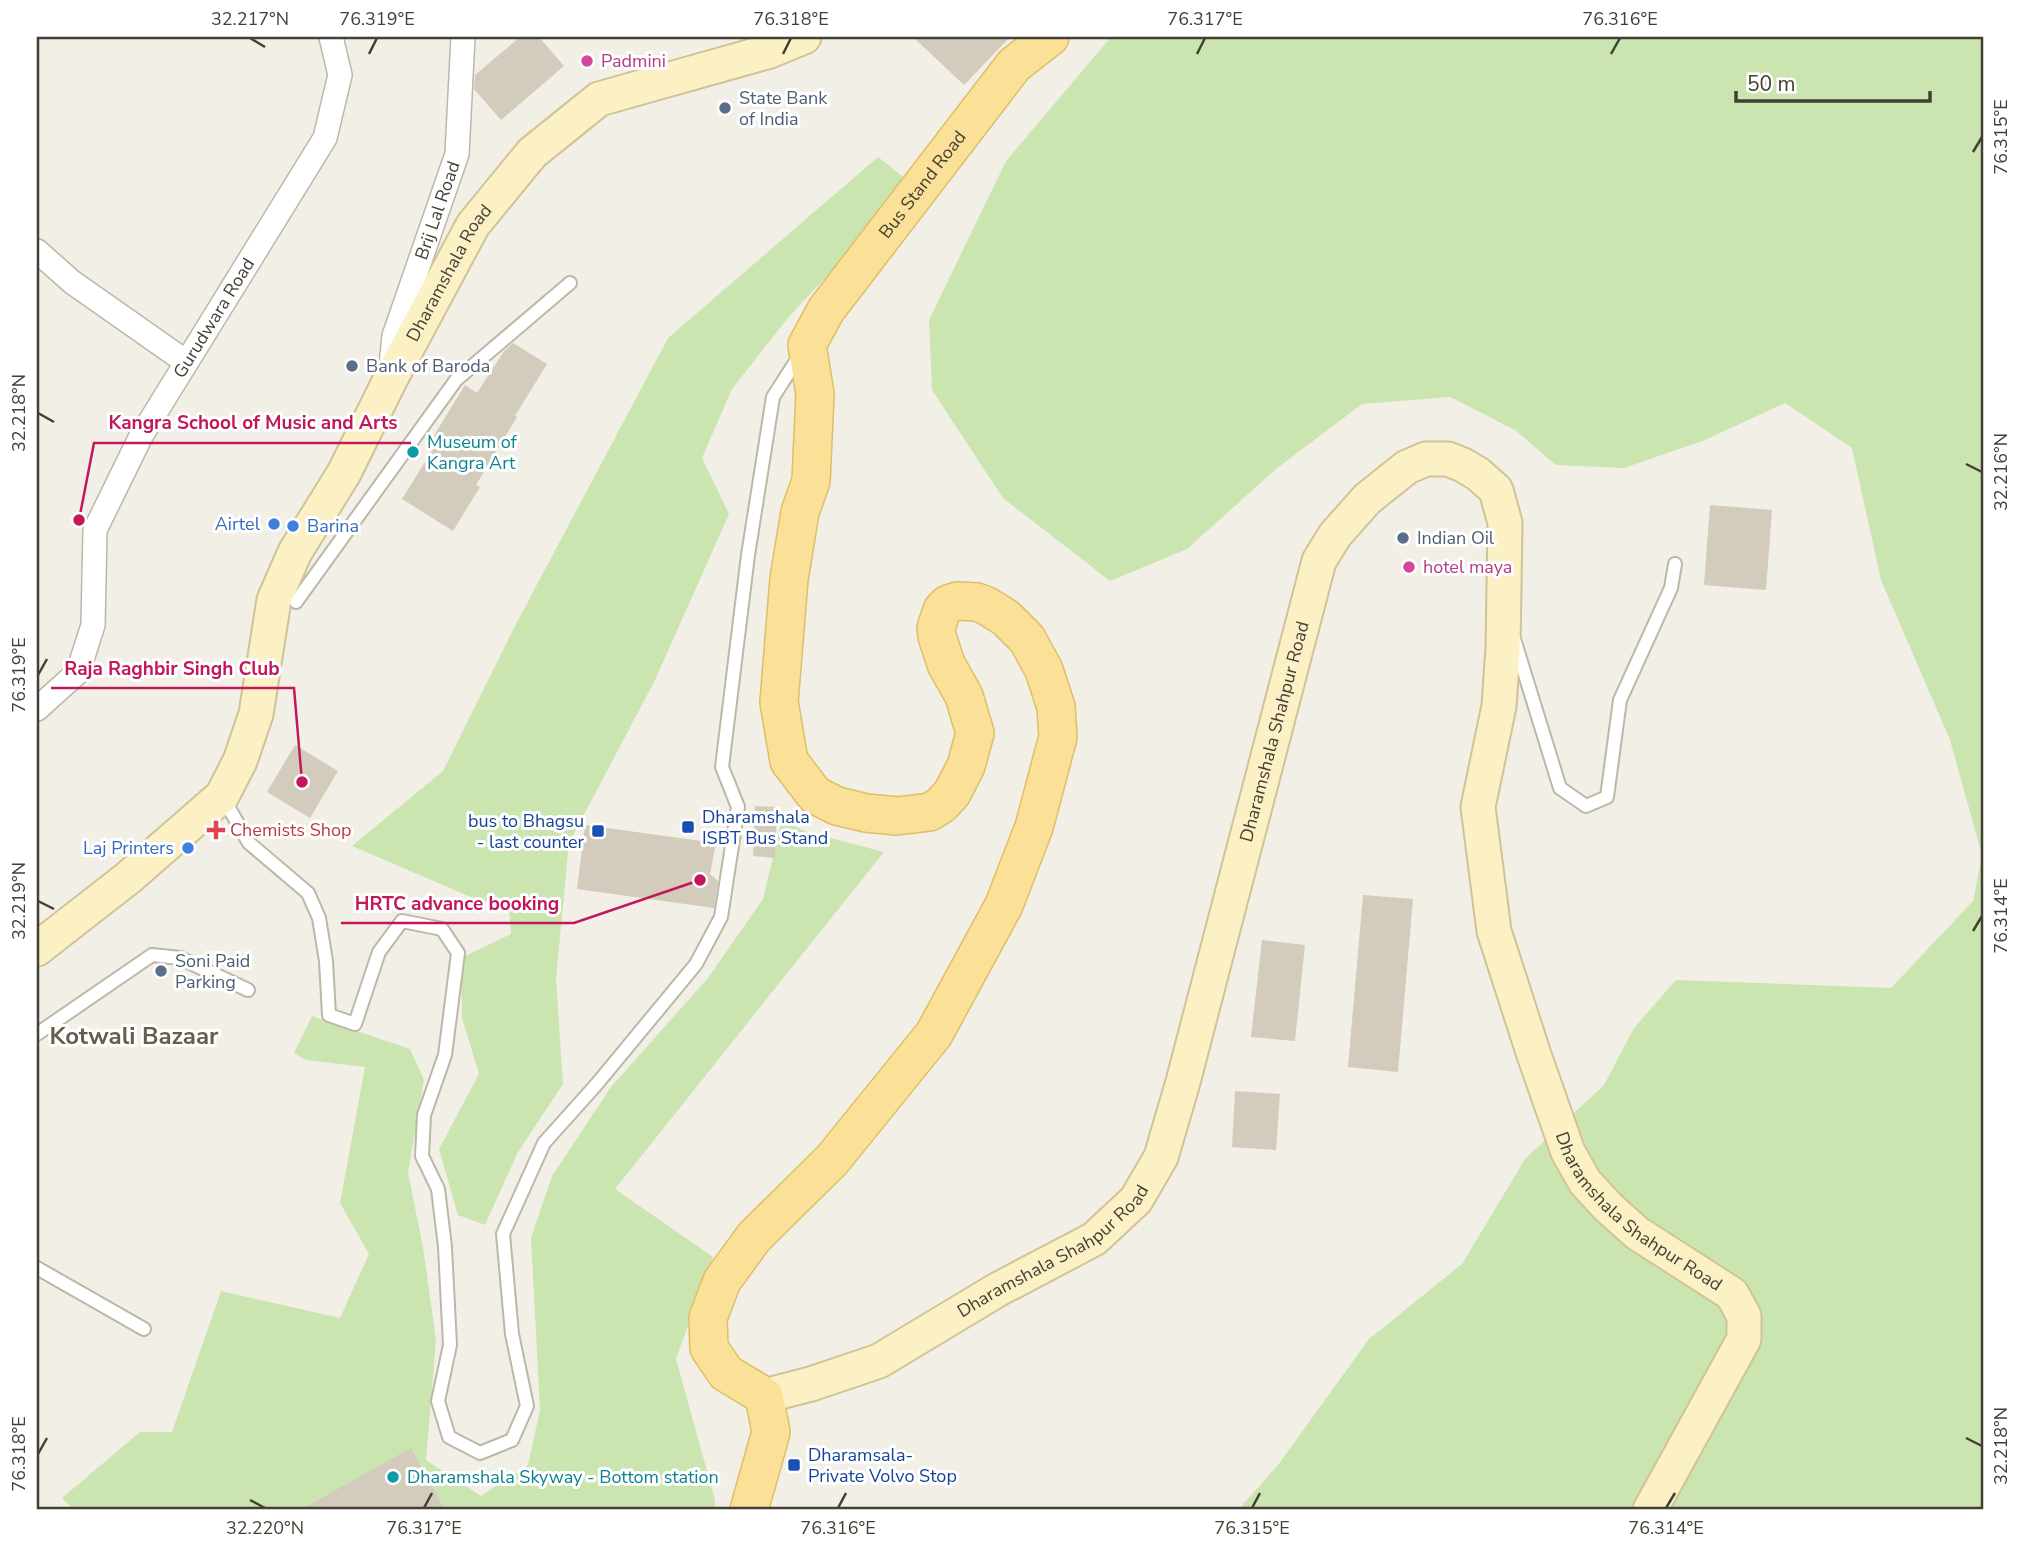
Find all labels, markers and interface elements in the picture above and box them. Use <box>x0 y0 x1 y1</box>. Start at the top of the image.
text: 32.217°N <box>211 7 289 31</box>
text: 76.319°E <box>339 7 415 31</box>
text: 76.318°E <box>753 7 829 31</box>
text: 76.317°E <box>1167 7 1243 31</box>
text: 76.316°E <box>1582 7 1658 31</box>
place label: Padmini <box>601 49 666 73</box>
marker: Padmini <box>579 53 595 69</box>
scale bar <box>1736 60 1931 104</box>
text: 50 m <box>1747 70 1796 98</box>
place label: State Bank of India <box>739 86 828 131</box>
text: 76.315°E <box>1989 99 2013 175</box>
marker: State Bank of India <box>717 100 733 116</box>
street label: Bus Stand Road <box>873 126 971 243</box>
street label: Brij Lal Road <box>409 158 466 263</box>
street label: Dharamshala Road <box>401 199 497 346</box>
street label: Gurudwara Road <box>168 253 260 383</box>
place label: Bank of Baroda <box>366 354 490 378</box>
marker: Bank of Baroda <box>344 358 360 374</box>
text: 32.218°N <box>7 374 31 452</box>
callout: Kangra School of Music and Arts <box>94 403 411 443</box>
text: Kangra School of Music and Arts <box>109 410 397 436</box>
place label: Museum of Kangra Art <box>427 430 518 475</box>
text: 32.216°N <box>1989 433 2013 511</box>
marker: Museum of Kangra Art <box>405 444 421 460</box>
place label: Airtel <box>215 512 261 536</box>
place label: Barina <box>307 514 359 538</box>
marker: Airtel <box>266 516 282 532</box>
marker: Barina <box>285 518 301 534</box>
place label: Indian Oil <box>1417 526 1495 550</box>
marker: Indian Oil <box>1395 530 1411 546</box>
place label: hotel maya <box>1423 555 1512 579</box>
marker: hotel maya <box>1401 559 1417 575</box>
street label: Dharamshala Shahpur Road <box>1234 619 1315 844</box>
text: 76.319°E <box>7 637 31 713</box>
callout: Raja Raghbir Singh Club <box>51 648 294 688</box>
text: Raja Raghbir Singh Club <box>64 656 280 682</box>
place label: Dharamshala ISBT Bus Stand <box>702 805 828 850</box>
place label: bus to Bhagsu - last counter <box>468 809 585 854</box>
place label: Chemists Shop <box>230 818 351 842</box>
marker: Dharamshala ISBT Bus Stand <box>680 819 696 835</box>
marker: Chemists Shop <box>208 822 224 838</box>
marker: bus to Bhagsu - last counter <box>590 823 606 839</box>
place label: Laj Printers <box>83 836 174 860</box>
marker: Laj Printers <box>180 840 196 856</box>
text: 32.219°N <box>7 862 31 940</box>
text: 76.314°E <box>1989 878 2013 954</box>
callout: HRTC advance booking <box>341 883 574 923</box>
text: HRTC advance booking <box>355 891 559 917</box>
place label: Soni Paid Parking <box>175 949 250 994</box>
marker: Soni Paid Parking <box>153 963 169 979</box>
district label: Kotwali Bazaar <box>50 1020 219 1052</box>
street label: Dharamshala Shahpur Road <box>1550 1128 1727 1297</box>
street label: Dharamshala Shahpur Road <box>953 1180 1154 1323</box>
text: 32.218°N <box>1989 1407 2013 1485</box>
text: 76.318°E <box>7 1416 31 1492</box>
place label: Dharamsala- Private Volvo Stop <box>808 1443 957 1488</box>
marker: Dharamsala- Private Volvo Stop <box>786 1457 802 1473</box>
place label: Dharamshala Skyway - Bottom station <box>407 1465 719 1489</box>
marker: Dharamshala Skyway - Bottom station <box>385 1469 401 1485</box>
text: 32.220°N <box>226 1516 304 1540</box>
text: 76.317°E <box>386 1516 462 1540</box>
text: 76.316°E <box>800 1516 876 1540</box>
text: 76.315°E <box>1214 1516 1290 1540</box>
text: 76.314°E <box>1628 1516 1704 1540</box>

